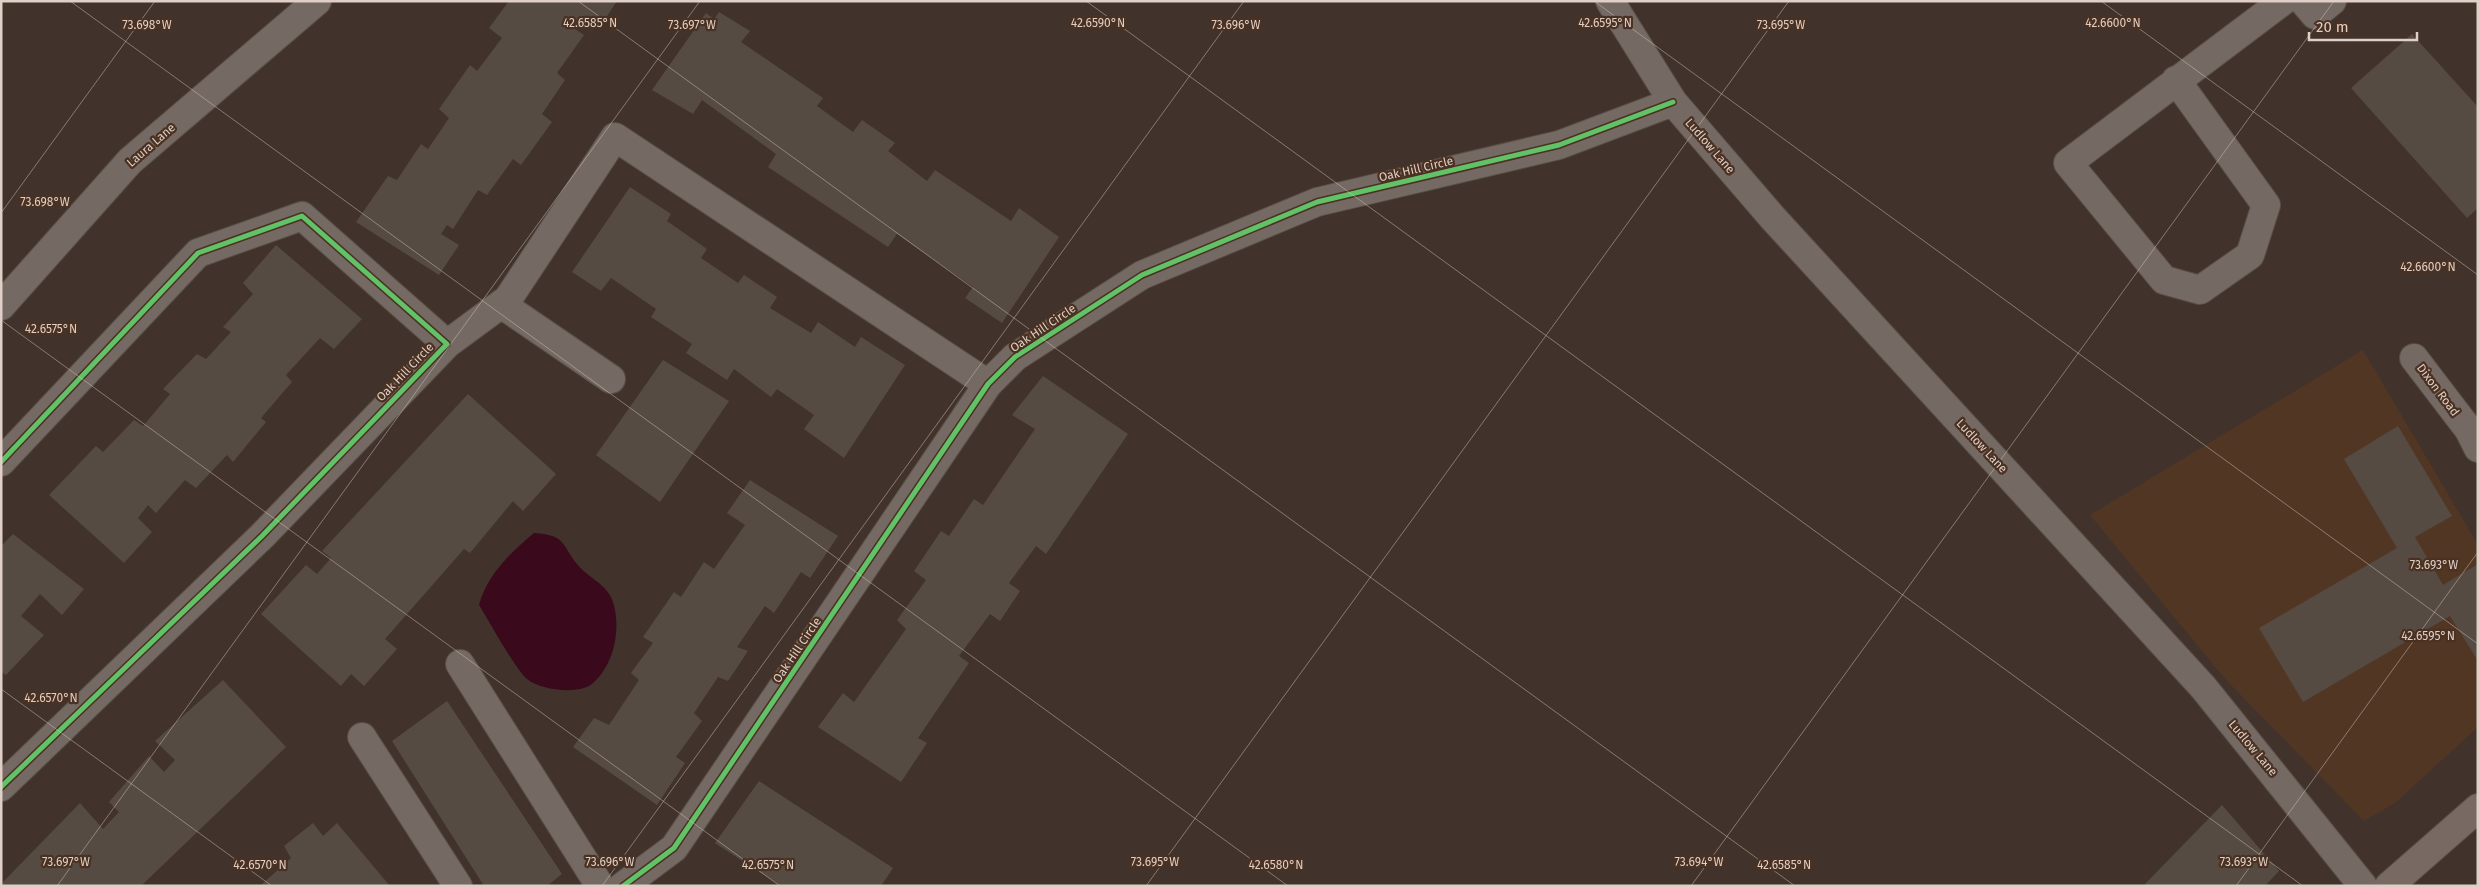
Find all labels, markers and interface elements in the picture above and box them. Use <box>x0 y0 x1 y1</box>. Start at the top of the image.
scale bar <box>2309 10 2416 42</box>
text: 42.6585°N <box>563 16 617 30</box>
text: 42.6590°N <box>1071 16 1125 30</box>
text: 42.6595°N <box>1578 16 1632 30</box>
text: 42.6600°N <box>2085 16 2141 30</box>
text: 73.698°W <box>122 18 172 32</box>
text: 73.697°W <box>668 18 716 32</box>
text: 73.696°W <box>1212 18 1261 32</box>
text: 73.695°W <box>1757 18 1805 32</box>
text: 20 m <box>2316 18 2349 36</box>
street label: Ludlow Lane <box>1682 116 1738 176</box>
street label: Laura Lane <box>124 120 178 170</box>
street label: Oak Hill Circle <box>1377 154 1455 184</box>
text: 73.698°W <box>20 195 70 209</box>
text: 42.6600°N <box>2400 260 2456 274</box>
street label: Oak Hill Circle <box>1008 301 1078 355</box>
text: 42.6575°N <box>25 322 77 336</box>
street label: Oak Hill Circle <box>374 340 436 404</box>
street label: Dixon Road <box>2414 361 2462 419</box>
street label: Ludlow Lane <box>1954 416 2010 476</box>
text: 73.693°W <box>2410 558 2458 572</box>
street label: Oak Hill Circle <box>770 615 824 685</box>
text: 42.6595°N <box>2401 629 2455 643</box>
text: 42.6570°N <box>24 691 78 705</box>
street label: Ludlow Lane <box>2226 717 2280 779</box>
text: 73.697°W <box>42 855 90 869</box>
text: 73.696°W <box>586 855 635 869</box>
text: 73.695°W <box>1131 855 1179 869</box>
text: 73.694°W <box>1675 855 1724 869</box>
text: 73.693°W <box>2220 855 2268 869</box>
text: 42.6570°N <box>233 858 287 872</box>
text: 42.6575°N <box>742 858 794 872</box>
text: 42.6580°N <box>1249 858 1303 872</box>
text: 42.6585°N <box>1757 858 1811 872</box>

